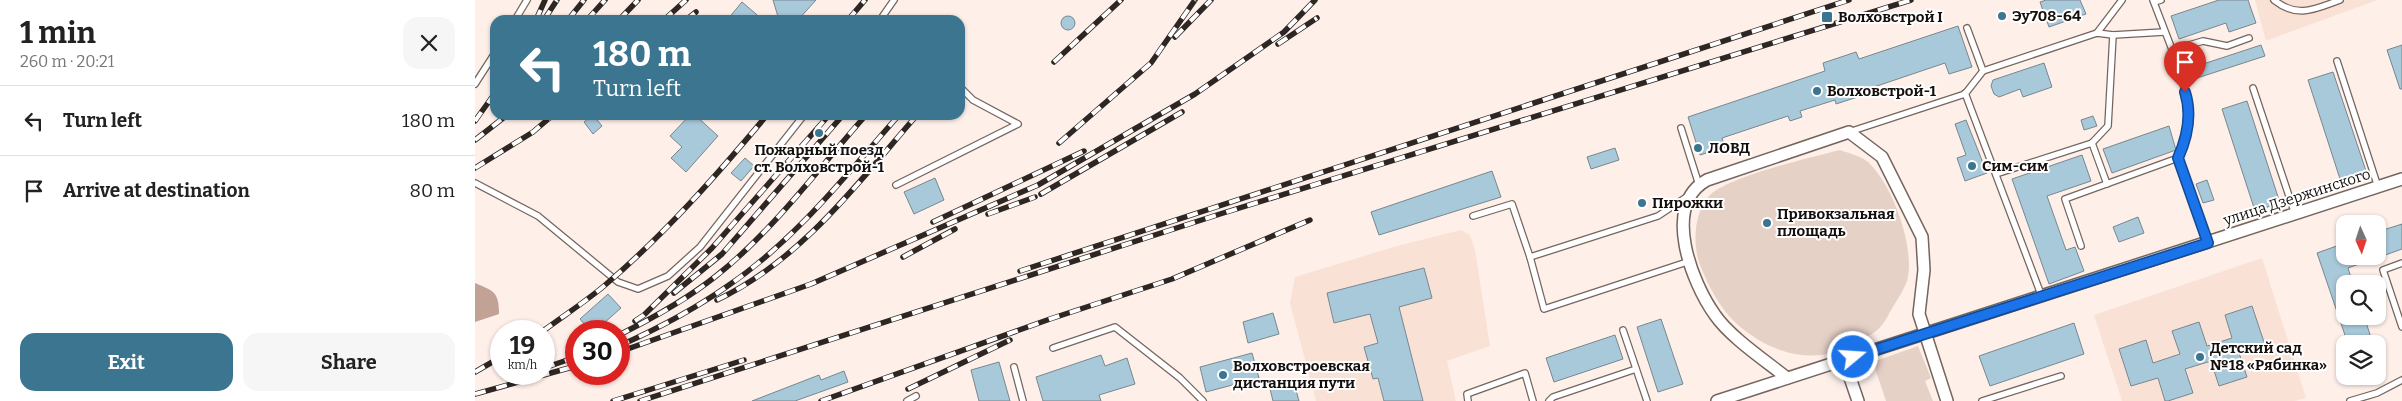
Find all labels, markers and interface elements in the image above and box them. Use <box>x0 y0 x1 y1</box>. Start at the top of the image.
place label: Эу708-64 <box>2012 7 2081 25</box>
place label: Волховстрой I <box>1838 8 1943 26</box>
marker: Волховстрой I <box>1820 10 1834 24</box>
marker: Эу708-64 <box>1996 10 2008 22</box>
text: 1 min <box>20 15 96 51</box>
button: close <box>403 17 455 69</box>
text: 180 m <box>593 33 691 75</box>
icon: left <box>510 35 575 100</box>
pin <box>2164 41 2206 92</box>
icon: arrive <box>2171 48 2199 76</box>
text: 260 m · 20:21 <box>20 52 114 71</box>
text: Turn left <box>593 75 681 102</box>
place label: Волховстрой-1 <box>1827 82 1937 100</box>
marker: Волховстрой-1 <box>1811 85 1823 97</box>
icon: left <box>20 107 48 135</box>
text: Turn left <box>63 109 142 132</box>
text: 180 m <box>402 109 455 132</box>
marker: Пожарный поезд ст. Волховстрой-1 <box>813 127 825 139</box>
place label: ЛОВД <box>1708 139 1750 157</box>
place label: Пожарный поезд ст. Волховстрой-1 <box>754 141 885 176</box>
marker: ЛОВД <box>1692 142 1704 154</box>
place label: Сим-сим <box>1982 157 2048 175</box>
marker: Сим-сим <box>1966 160 1978 172</box>
street label: улица Дзержинского <box>2220 165 2373 230</box>
icon: arrive <box>20 177 48 205</box>
text: Arrive at destination <box>63 179 250 202</box>
text: 80 m <box>409 179 455 202</box>
place label: Пирожки <box>1652 194 1723 212</box>
marker: Пирожки <box>1636 197 1648 209</box>
place label: Привокзальная площадь <box>1777 205 1895 240</box>
north arrow <box>2336 215 2386 265</box>
map controls <box>2336 215 2386 385</box>
marker: Привокзальная площадь <box>1761 217 1773 229</box>
button: search <box>2336 275 2386 325</box>
speed limit sign: 30 <box>565 320 630 385</box>
position arrow <box>1826 330 1878 382</box>
text: 19 <box>510 331 535 361</box>
button: Exit <box>20 333 233 391</box>
button: Share <box>243 333 455 391</box>
button: layers <box>2336 335 2386 385</box>
place label: Детский сад №18 «Рябинка» <box>2210 339 2327 374</box>
marker: Детский сад №18 «Рябинка» <box>2194 351 2206 363</box>
place label: Волховстроевская дистанция пути <box>1233 357 1370 392</box>
text: km/h <box>508 358 537 372</box>
marker: Волховстроевская дистанция пути <box>1217 369 1229 381</box>

